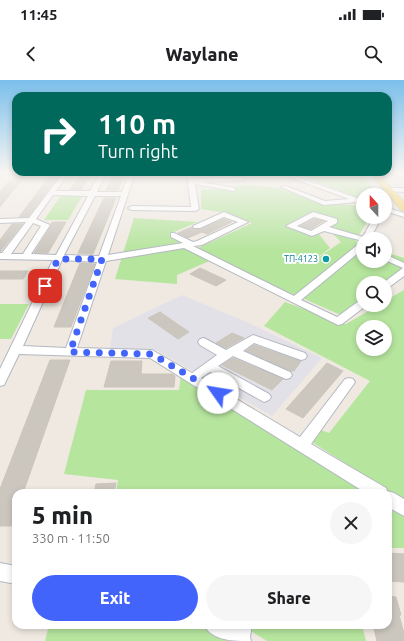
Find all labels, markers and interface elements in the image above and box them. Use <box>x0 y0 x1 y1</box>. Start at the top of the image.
text: 11:45 <box>20 6 58 23</box>
icon: back <box>20 43 42 65</box>
icon: search <box>362 43 384 65</box>
text: Waylane <box>165 44 239 64</box>
icon: right <box>32 108 84 160</box>
text: 110 m <box>98 108 176 139</box>
text: Turn right <box>98 141 178 161</box>
north arrow <box>356 188 392 224</box>
map controls <box>356 188 392 356</box>
button: sound <box>356 232 392 268</box>
place label: ТП-4123 <box>284 254 318 264</box>
marker: ТП-4123 <box>321 254 331 264</box>
pin <box>28 269 62 303</box>
icon: arrive <box>34 275 56 297</box>
button: search <box>356 276 392 312</box>
button: layers <box>356 320 392 356</box>
position arrow <box>197 372 239 414</box>
text: 5 min <box>32 502 93 529</box>
button: close <box>330 502 372 544</box>
text: 330 m · 11:50 <box>32 531 110 545</box>
button: Exit <box>32 575 198 621</box>
button: Share <box>206 575 372 621</box>

